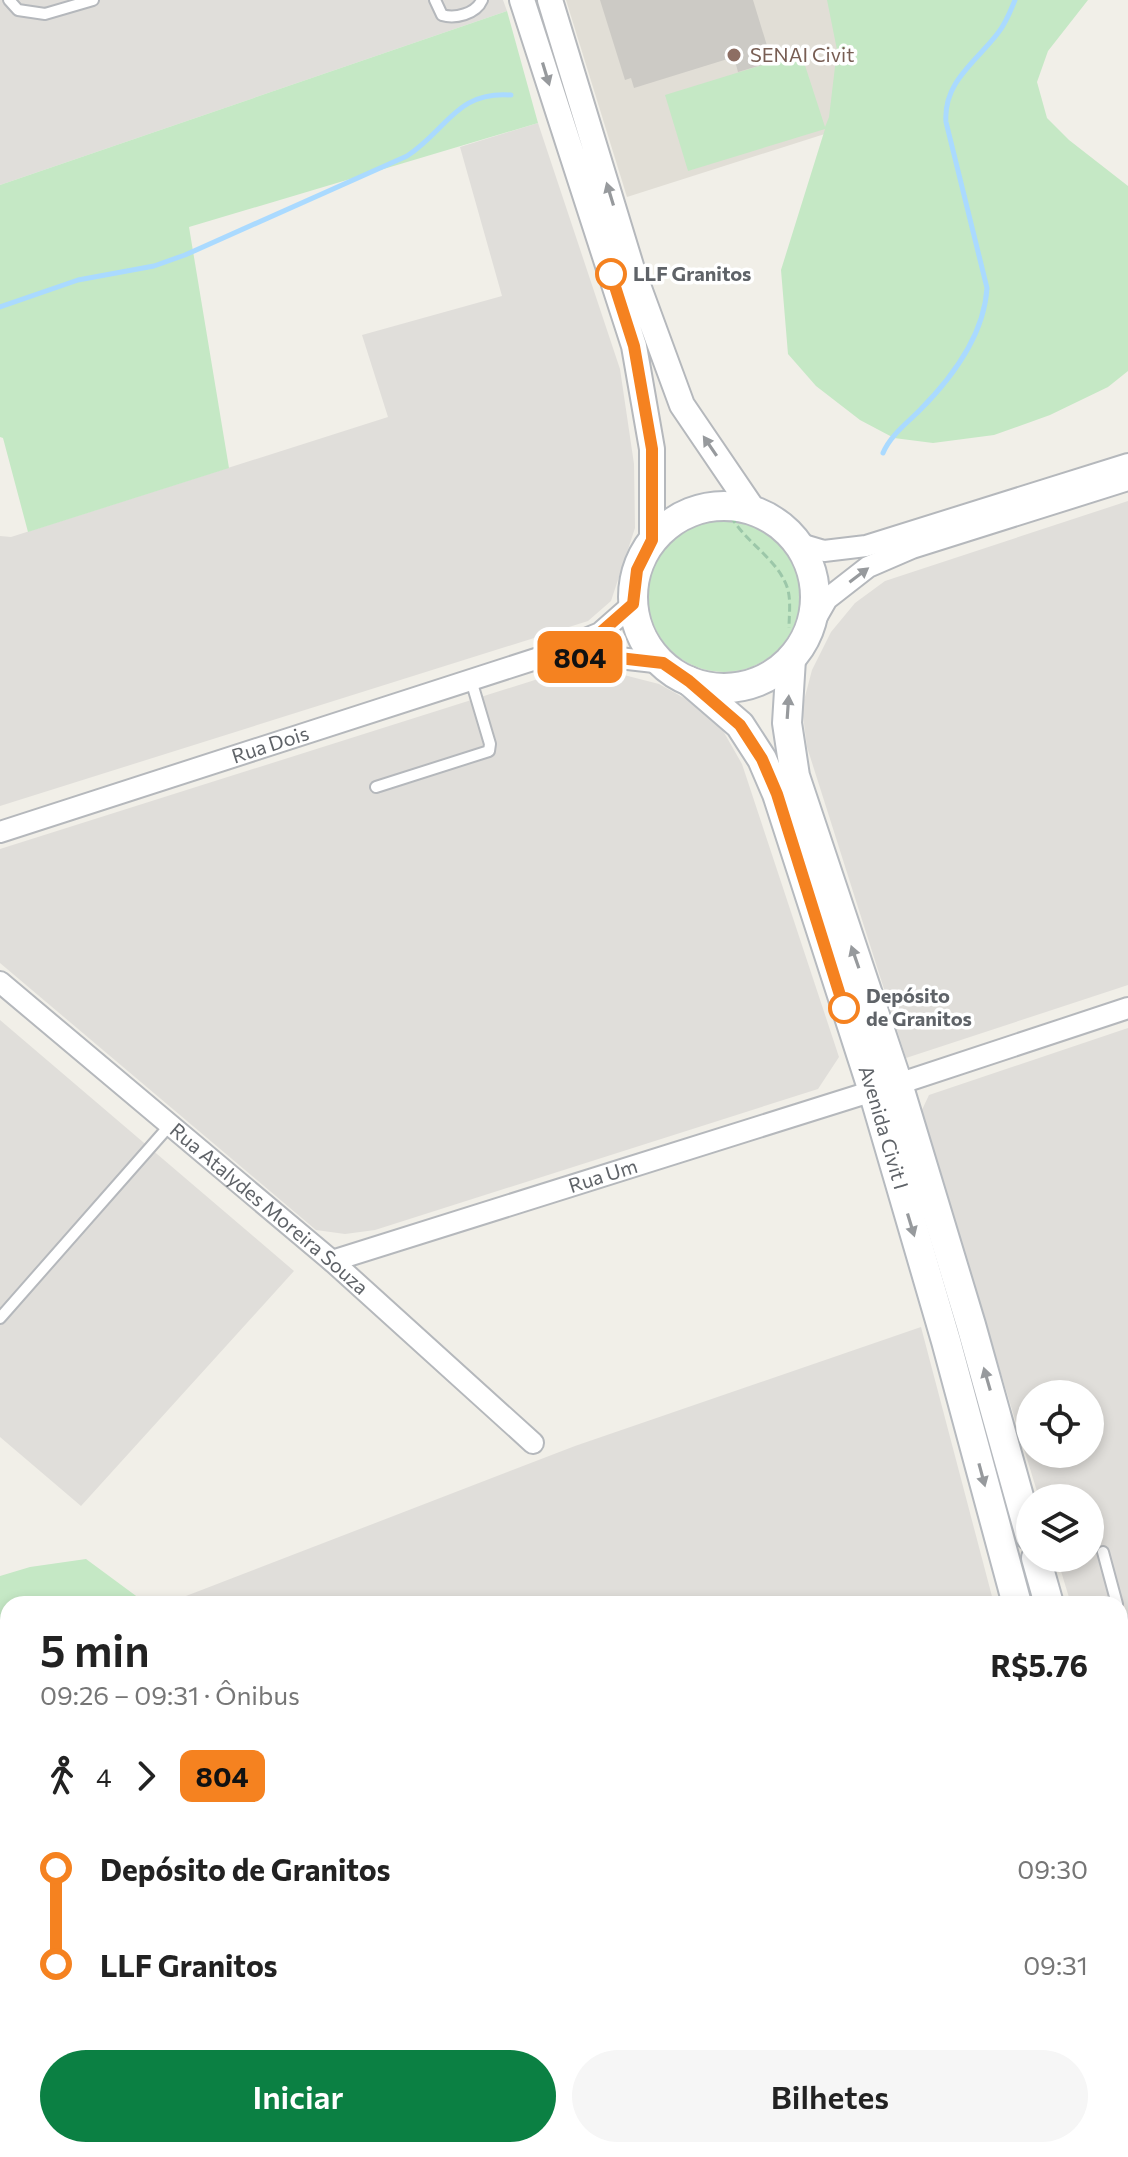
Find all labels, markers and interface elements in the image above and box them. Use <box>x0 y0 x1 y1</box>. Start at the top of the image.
place label: SENAI Civit <box>750 42 854 66</box>
marker: SENAI Civit <box>725 46 743 64</box>
one-way arrow <box>540 63 552 87</box>
one-way arrow <box>603 182 615 206</box>
marker: LLF Granitos <box>596 259 626 289</box>
place label: LLF Granitos <box>633 261 751 285</box>
one-way arrow <box>703 436 718 457</box>
one-way arrow <box>848 567 870 583</box>
line badge: 804 <box>534 631 626 683</box>
text: 804 <box>553 640 607 674</box>
one-way arrow <box>782 694 795 719</box>
street label: Rua Dois <box>228 720 312 767</box>
one-way arrow <box>849 944 861 968</box>
place label: Depósito de Granitos <box>866 983 972 1030</box>
marker: Depósito de Granitos <box>829 993 859 1023</box>
street label: Avenida Civit I <box>855 1062 914 1192</box>
street label: Rua Atalydes Moreira Souza <box>166 1117 374 1299</box>
street label: Rua Um <box>565 1153 640 1197</box>
one-way arrow <box>905 1214 918 1238</box>
one-way arrow <box>980 1367 992 1392</box>
map controls <box>1016 1380 1104 1572</box>
button: locate <box>1016 1380 1104 1468</box>
one-way arrow <box>977 1463 989 1488</box>
button: layers <box>1016 1484 1104 1572</box>
text: 5 min <box>40 1622 150 1676</box>
text: R$5.76 <box>990 1646 1088 1683</box>
text: 09:26 – 09:31 · Ônibus <box>40 1679 300 1710</box>
icon: walk <box>40 1754 84 1798</box>
icon: forward <box>124 1754 168 1798</box>
text: 804 <box>196 1759 249 1793</box>
text: 4 <box>96 1761 112 1792</box>
text: Depósito de Granitos <box>100 1850 390 1887</box>
text: 09:30 <box>1017 1853 1088 1884</box>
text: LLF Granitos <box>100 1946 278 1983</box>
text: 09:31 <box>1023 1949 1088 1980</box>
button: Iniciar <box>40 2050 556 2142</box>
button: Bilhetes <box>572 2050 1088 2142</box>

